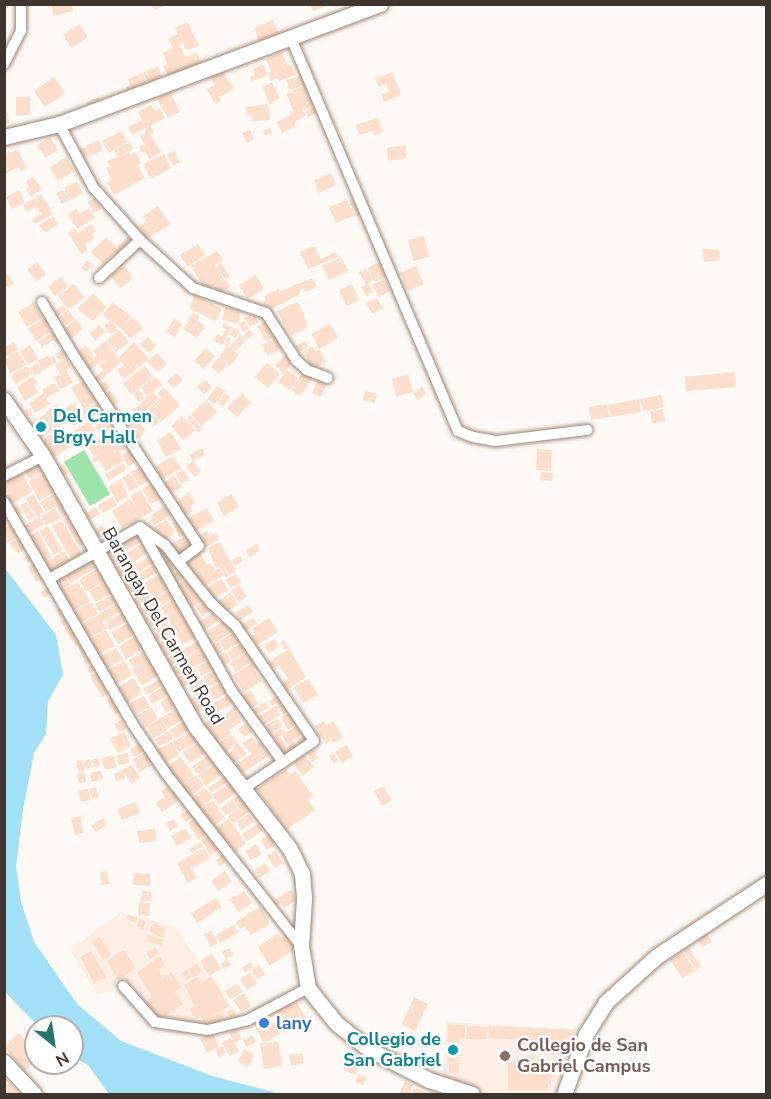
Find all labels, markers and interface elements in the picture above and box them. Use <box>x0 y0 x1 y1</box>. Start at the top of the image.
place label: Del Carmen Brgy. Hall <box>53 406 152 448</box>
marker: Del Carmen Brgy. Hall <box>34 420 48 434</box>
street label: Barangay Del Carmen Road <box>98 524 228 728</box>
place label: lany <box>276 1012 311 1034</box>
north arrow <box>24 1015 84 1075</box>
marker: lany <box>257 1016 271 1030</box>
place label: Collegio de San Gabriel <box>343 1029 441 1072</box>
place label: Collegio de San Gabriel Campus <box>517 1035 650 1078</box>
marker: Collegio de San Gabriel <box>446 1043 460 1057</box>
text: N <box>51 1046 73 1071</box>
marker: Collegio de San Gabriel Campus <box>498 1049 512 1063</box>

